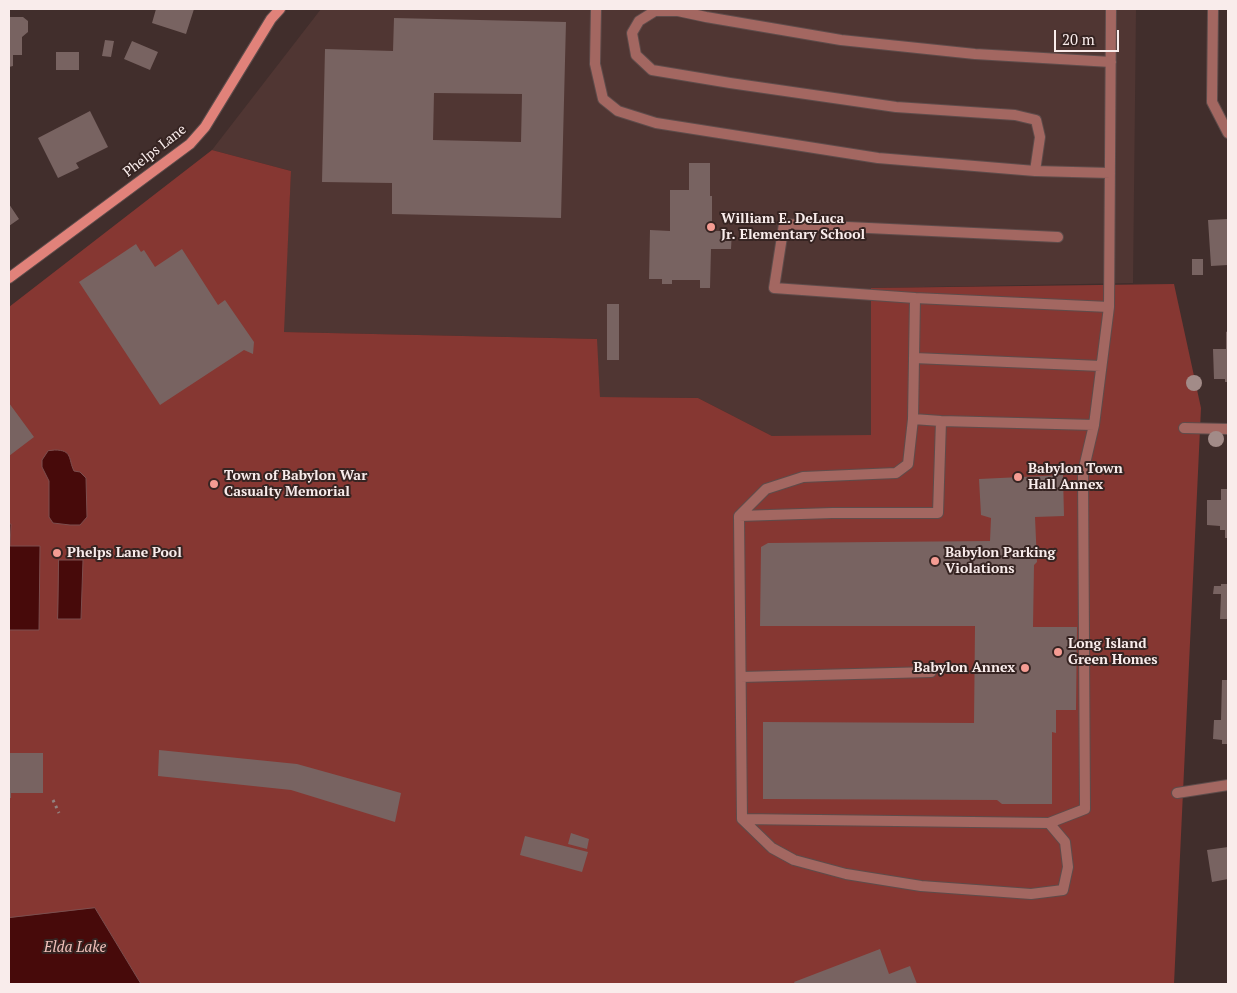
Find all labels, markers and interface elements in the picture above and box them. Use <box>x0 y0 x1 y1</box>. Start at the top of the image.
scale bar <box>1057 20 1122 52</box>
text: 20 m <box>1062 29 1095 49</box>
street label: Phelps Lane <box>120 121 190 181</box>
place label: William E. DeLuca Jr. Elementary School <box>721 211 865 243</box>
marker: William E. DeLuca Jr. Elementary School <box>705 221 717 233</box>
place label: Babylon Town Hall Annex <box>1028 461 1123 494</box>
place label: Town of Babylon War Casualty Memorial <box>224 468 367 501</box>
marker: Babylon Town Hall Annex <box>1012 471 1024 483</box>
marker: Town of Babylon War Casualty Memorial <box>208 478 220 490</box>
place label: Phelps Lane Pool <box>67 545 182 561</box>
place label: Babylon Parking Violations <box>945 545 1055 578</box>
marker: Phelps Lane Pool <box>51 547 63 559</box>
marker: Babylon Parking Violations <box>929 555 941 567</box>
place label: Long Island Green Homes <box>1068 636 1158 669</box>
marker: Long Island Green Homes <box>1052 646 1064 658</box>
place label: Babylon Annex <box>914 660 1015 676</box>
marker: Babylon Annex <box>1019 662 1031 674</box>
water label: Elda Lake <box>44 939 106 957</box>

